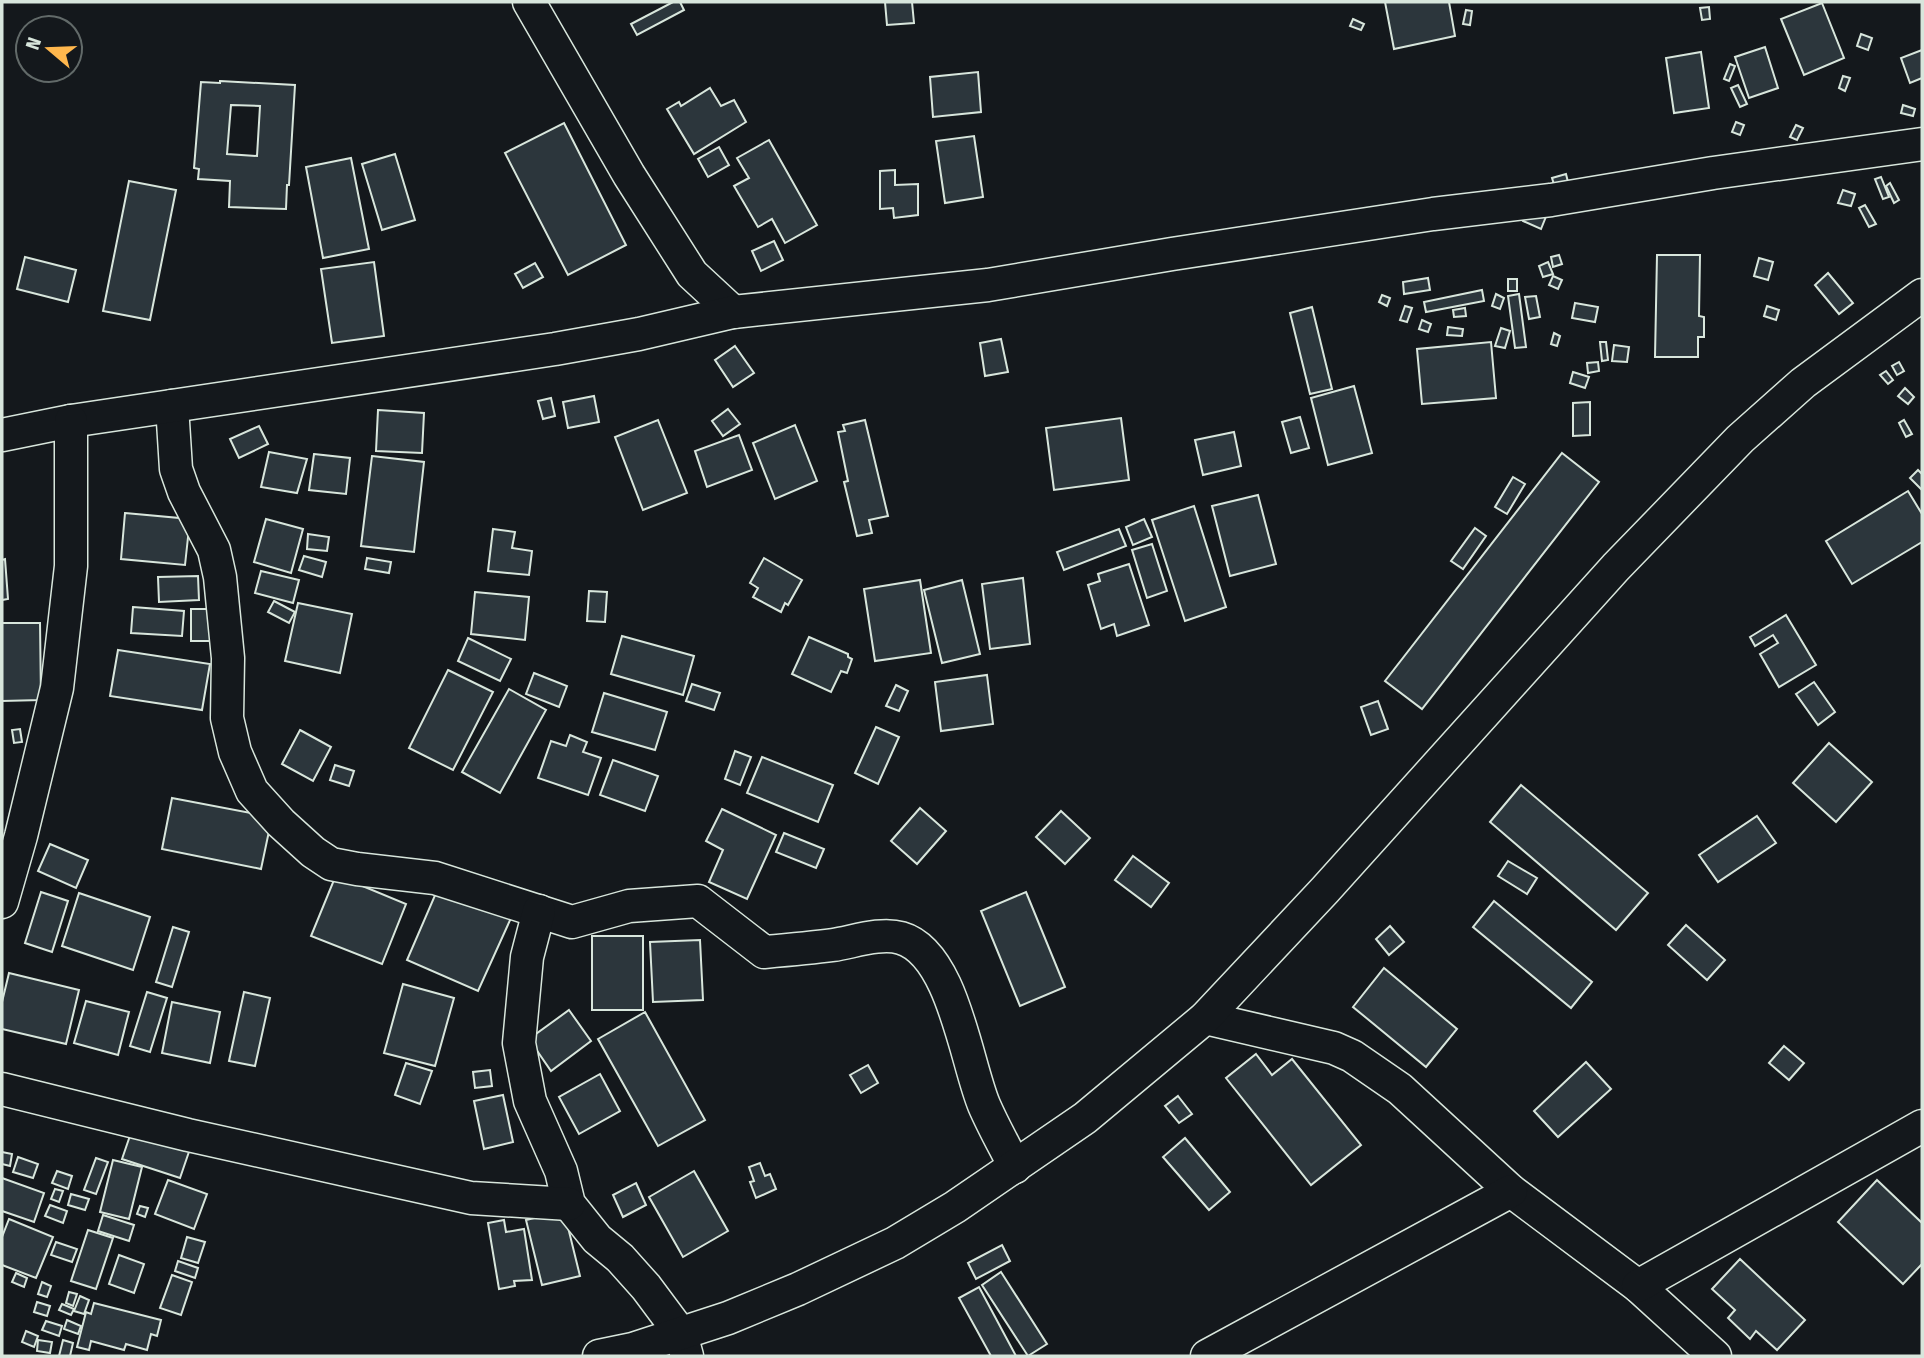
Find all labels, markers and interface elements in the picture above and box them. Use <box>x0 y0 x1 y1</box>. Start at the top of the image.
north arrow <box>14 14 84 84</box>
text: N <box>21 34 46 53</box>

